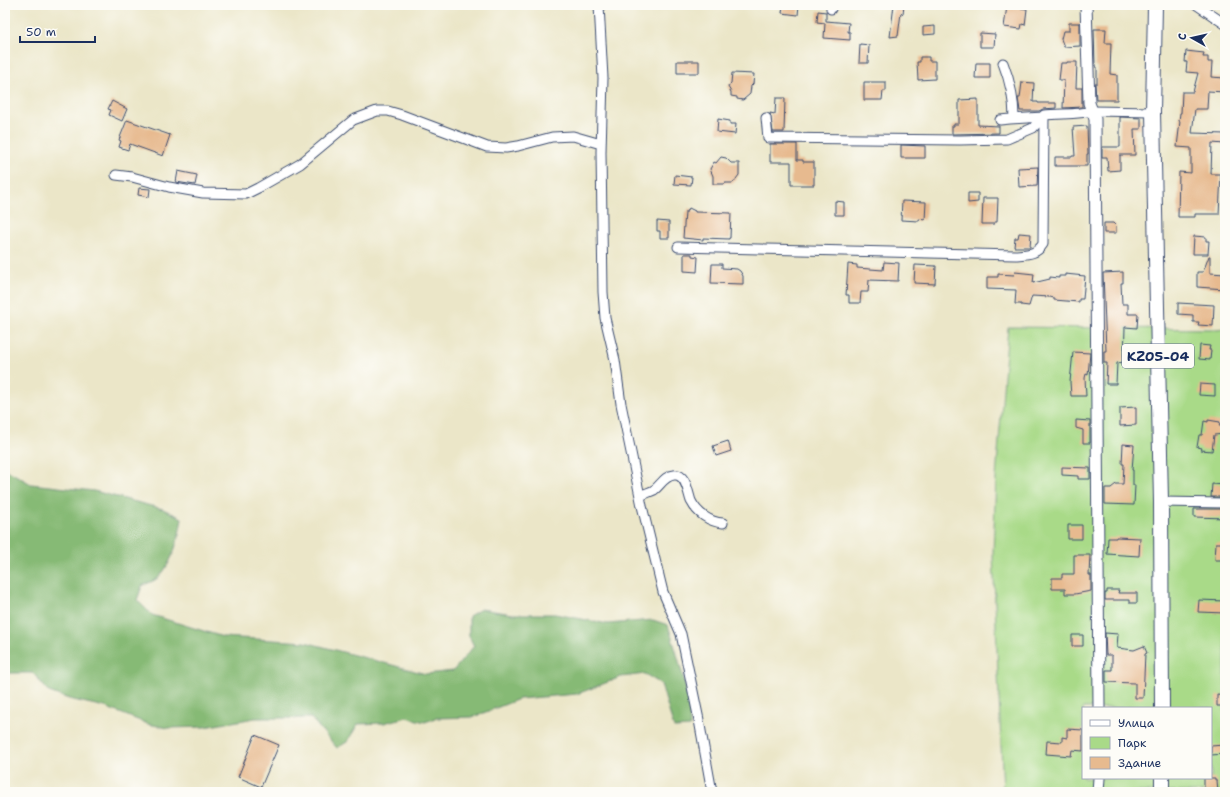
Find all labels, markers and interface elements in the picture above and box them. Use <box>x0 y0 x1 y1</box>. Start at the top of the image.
scale bar <box>20 18 95 44</box>
north arrow <box>1172 18 1212 58</box>
text: 50 m <box>26 24 56 40</box>
text: С <box>1175 32 1191 41</box>
road number: KZ05-04 <box>1122 344 1194 368</box>
legend <box>1082 707 1212 779</box>
text: Улица <box>1118 715 1155 731</box>
text: Парк <box>1118 735 1147 751</box>
text: Здание <box>1118 755 1162 771</box>

